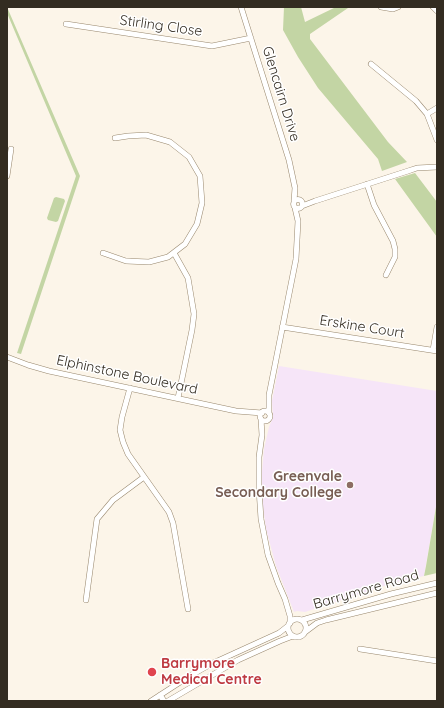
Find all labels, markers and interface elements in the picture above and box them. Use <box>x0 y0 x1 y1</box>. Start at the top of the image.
street label: Stirling Close <box>119 12 203 40</box>
street label: Glencairn Drive <box>259 44 303 144</box>
street label: Erskine Court <box>318 312 406 342</box>
street label: Elphinstone Boulevard <box>55 352 199 398</box>
place label: Greenvale Secondary College <box>215 469 342 502</box>
marker: Greenvale Secondary College <box>345 480 355 490</box>
street label: Barrymore Road <box>311 567 421 613</box>
place label: Barrymore Medical Centre <box>161 656 262 688</box>
marker: Barrymore Medical Centre <box>146 666 158 678</box>

